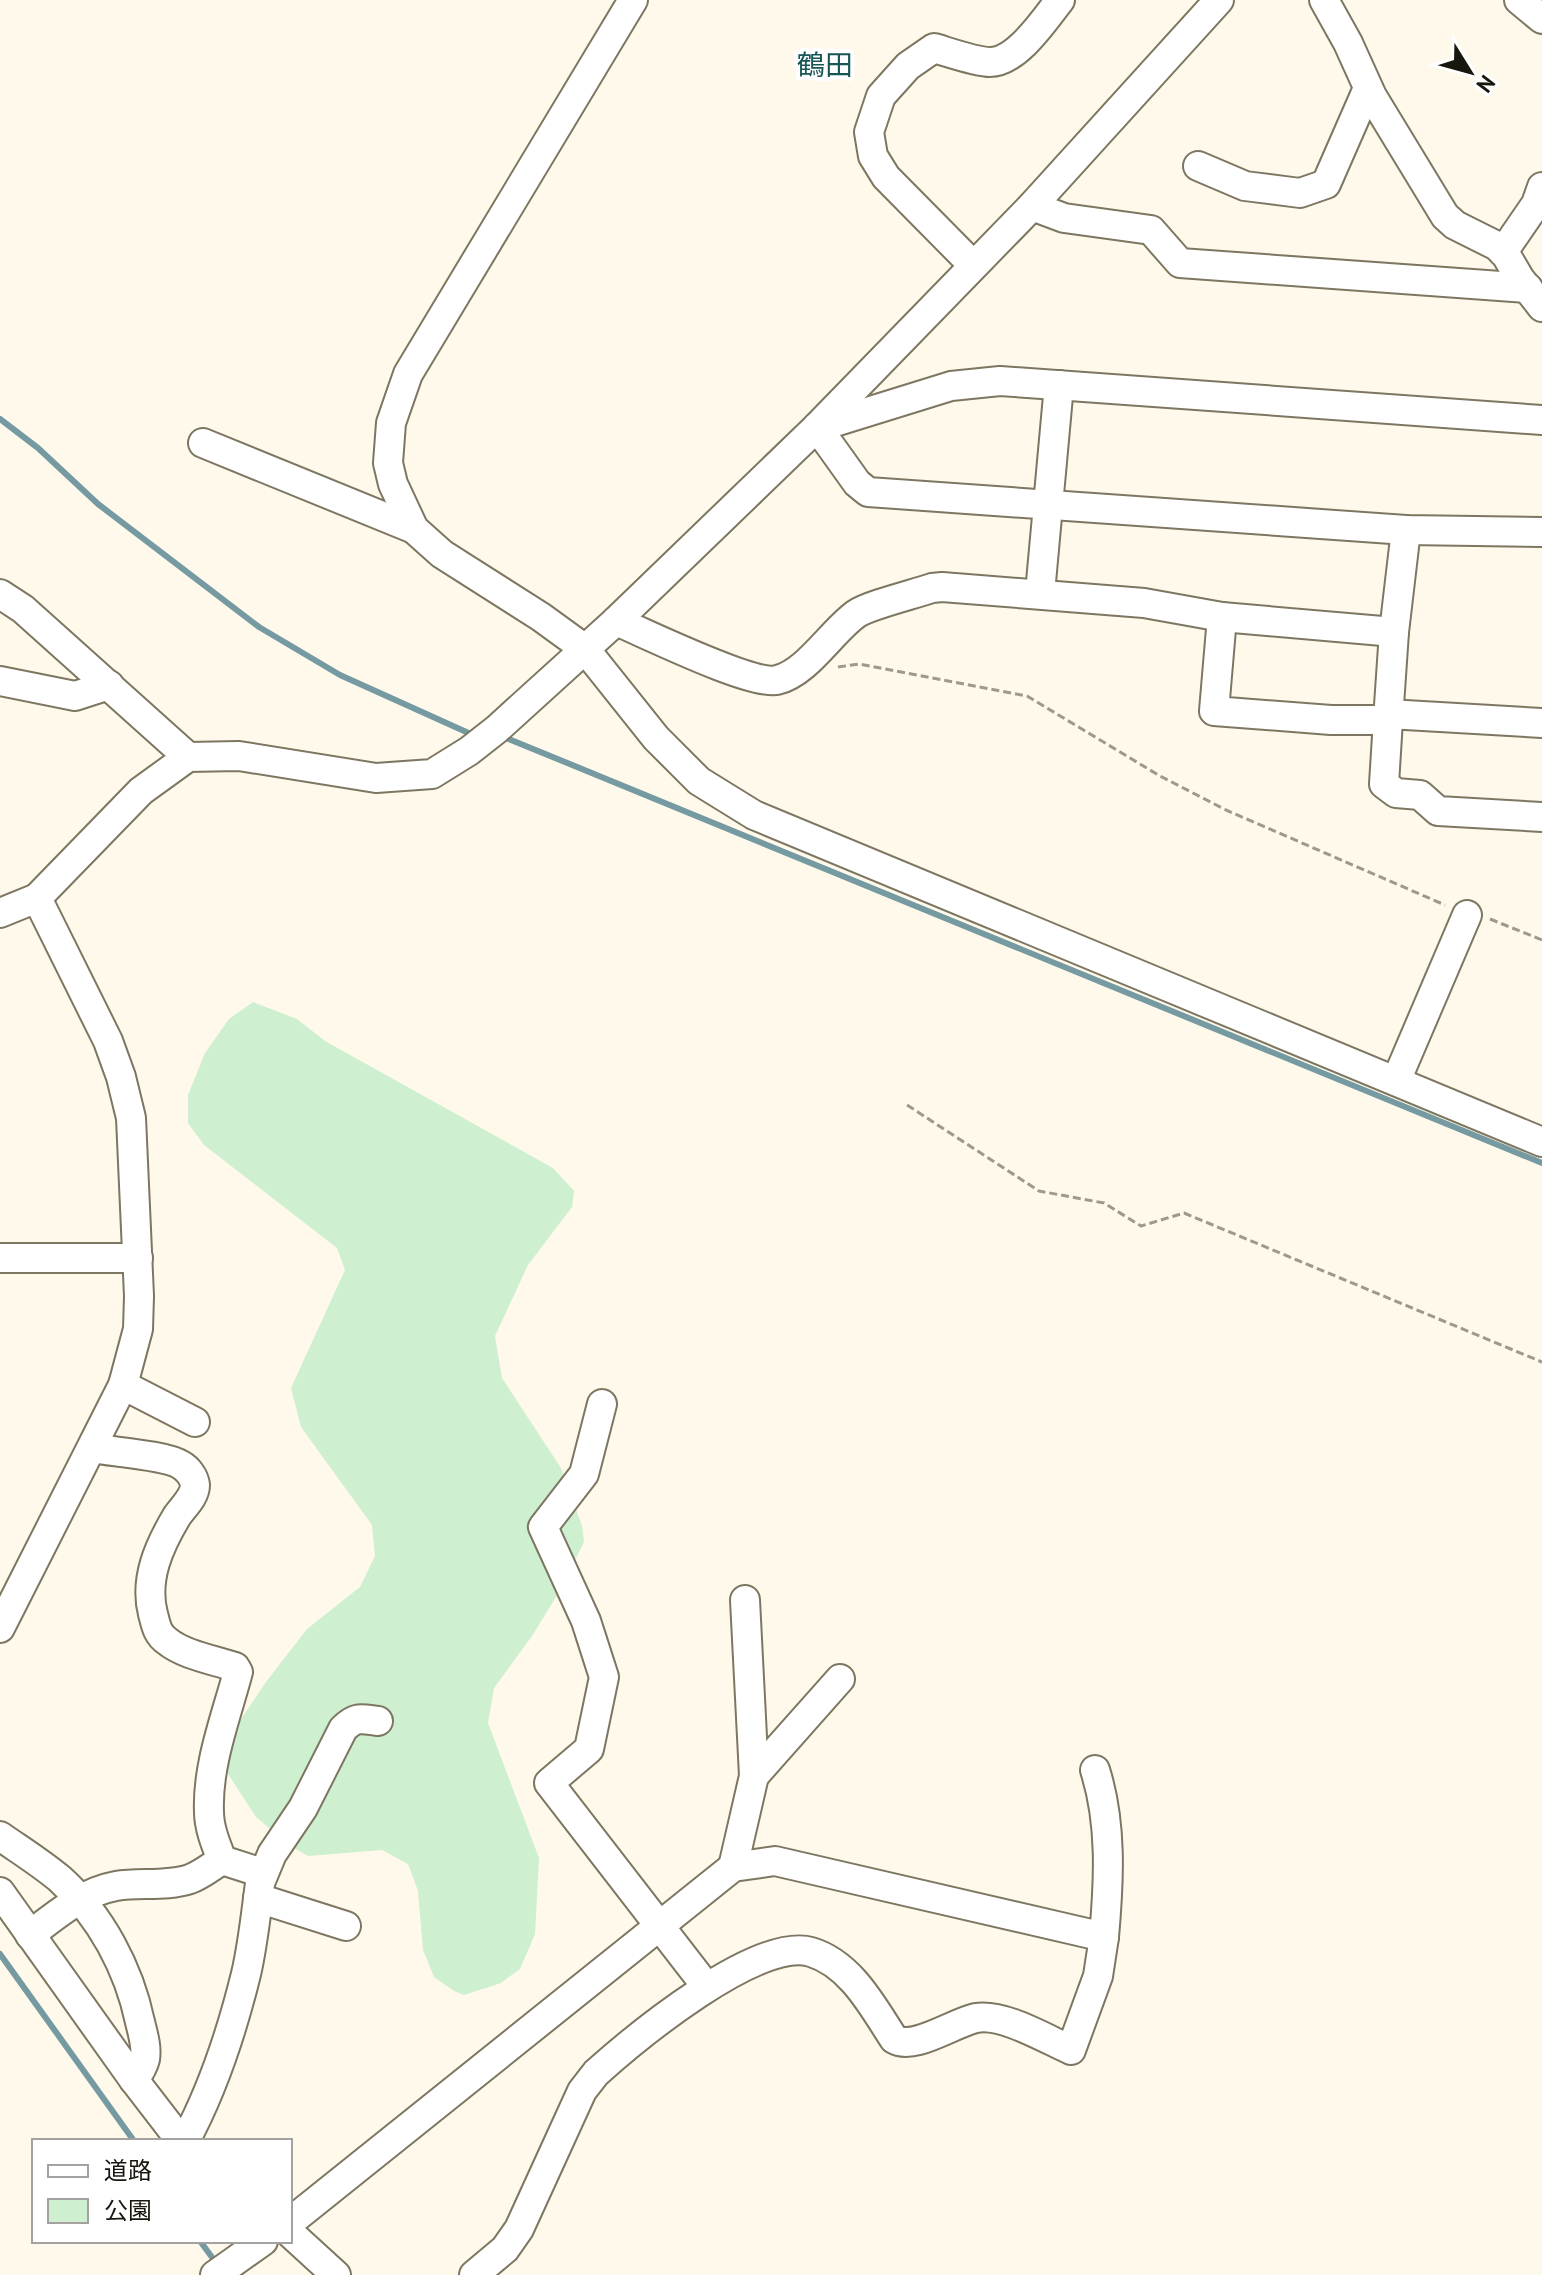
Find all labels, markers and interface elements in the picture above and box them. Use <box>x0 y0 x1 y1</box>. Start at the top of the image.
north arrow <box>1430 32 1510 112</box>
district label: 鶴田 <box>797 46 853 83</box>
text: N <box>1470 70 1502 98</box>
legend <box>32 2139 292 2243</box>
text: 道路 <box>104 2155 152 2186</box>
text: 公園 <box>104 2195 152 2226</box>

